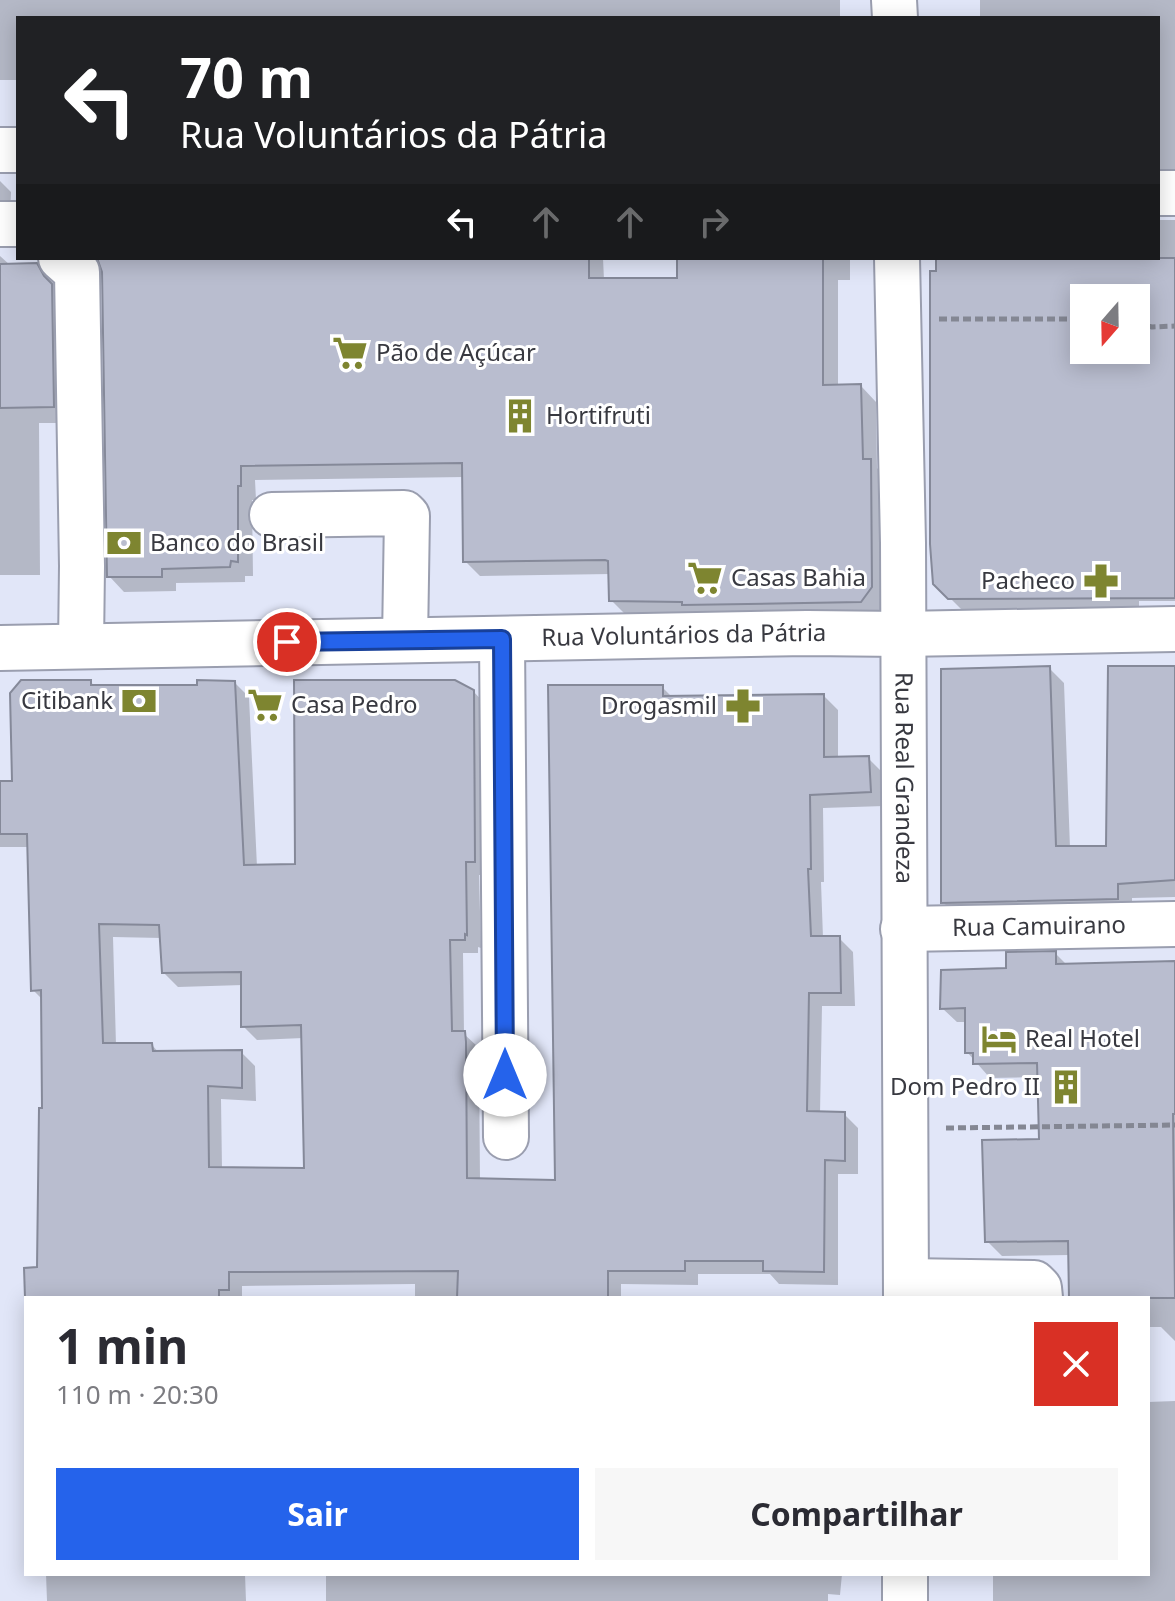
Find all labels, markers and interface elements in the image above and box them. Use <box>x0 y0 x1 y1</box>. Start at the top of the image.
text: 70 m <box>180 38 313 114</box>
icon: left <box>48 48 152 152</box>
text: Rua Voluntários da Pátria <box>180 110 607 159</box>
icon: left <box>440 200 484 244</box>
icon: ahead <box>524 200 568 244</box>
icon: ahead <box>608 200 652 244</box>
icon: right <box>692 200 736 244</box>
north arrow <box>1070 284 1150 364</box>
map controls <box>1070 284 1150 364</box>
supermarket icon: Pão de Açúcar <box>331 334 369 372</box>
place label: Pão de Açúcar <box>376 335 536 368</box>
building icon: Hortifruti <box>501 397 539 435</box>
place label: Hortifruti <box>546 398 651 431</box>
bank icon: Banco do Brasil <box>105 524 143 562</box>
place label: Banco do Brasil <box>150 525 324 558</box>
supermarket icon: Casas Bahia <box>686 559 724 597</box>
place label: Casas Bahia <box>731 560 866 593</box>
pharmacy icon: Pacheco <box>1082 562 1120 600</box>
place label: Pacheco <box>981 563 1075 596</box>
pin <box>253 608 321 676</box>
street label: Rua Voluntários da Pátria <box>541 615 827 653</box>
icon: arrive <box>265 620 309 664</box>
street label: Rua Real Grandeza <box>889 672 922 884</box>
bank icon: Citibank <box>120 682 158 720</box>
place label: Citibank <box>21 683 113 716</box>
supermarket icon: Casa Pedro <box>246 686 284 724</box>
place label: Casa Pedro <box>291 687 418 720</box>
pharmacy icon: Drogasmil <box>724 687 762 725</box>
place label: Drogasmil <box>601 688 717 721</box>
street label: Rua Camuirano <box>952 907 1126 943</box>
hotel icon: Real Hotel <box>980 1020 1018 1058</box>
place label: Real Hotel <box>1025 1021 1140 1054</box>
position arrow <box>463 1033 547 1117</box>
building icon: Dom Pedro II <box>1047 1068 1085 1106</box>
place label: Dom Pedro II <box>890 1069 1040 1102</box>
text: 1 min <box>56 1313 188 1378</box>
button: close <box>1034 1322 1118 1406</box>
text: 110 m · 20:30 <box>56 1376 219 1412</box>
button: Sair <box>56 1468 579 1560</box>
button: Compartilhar <box>595 1468 1118 1560</box>

